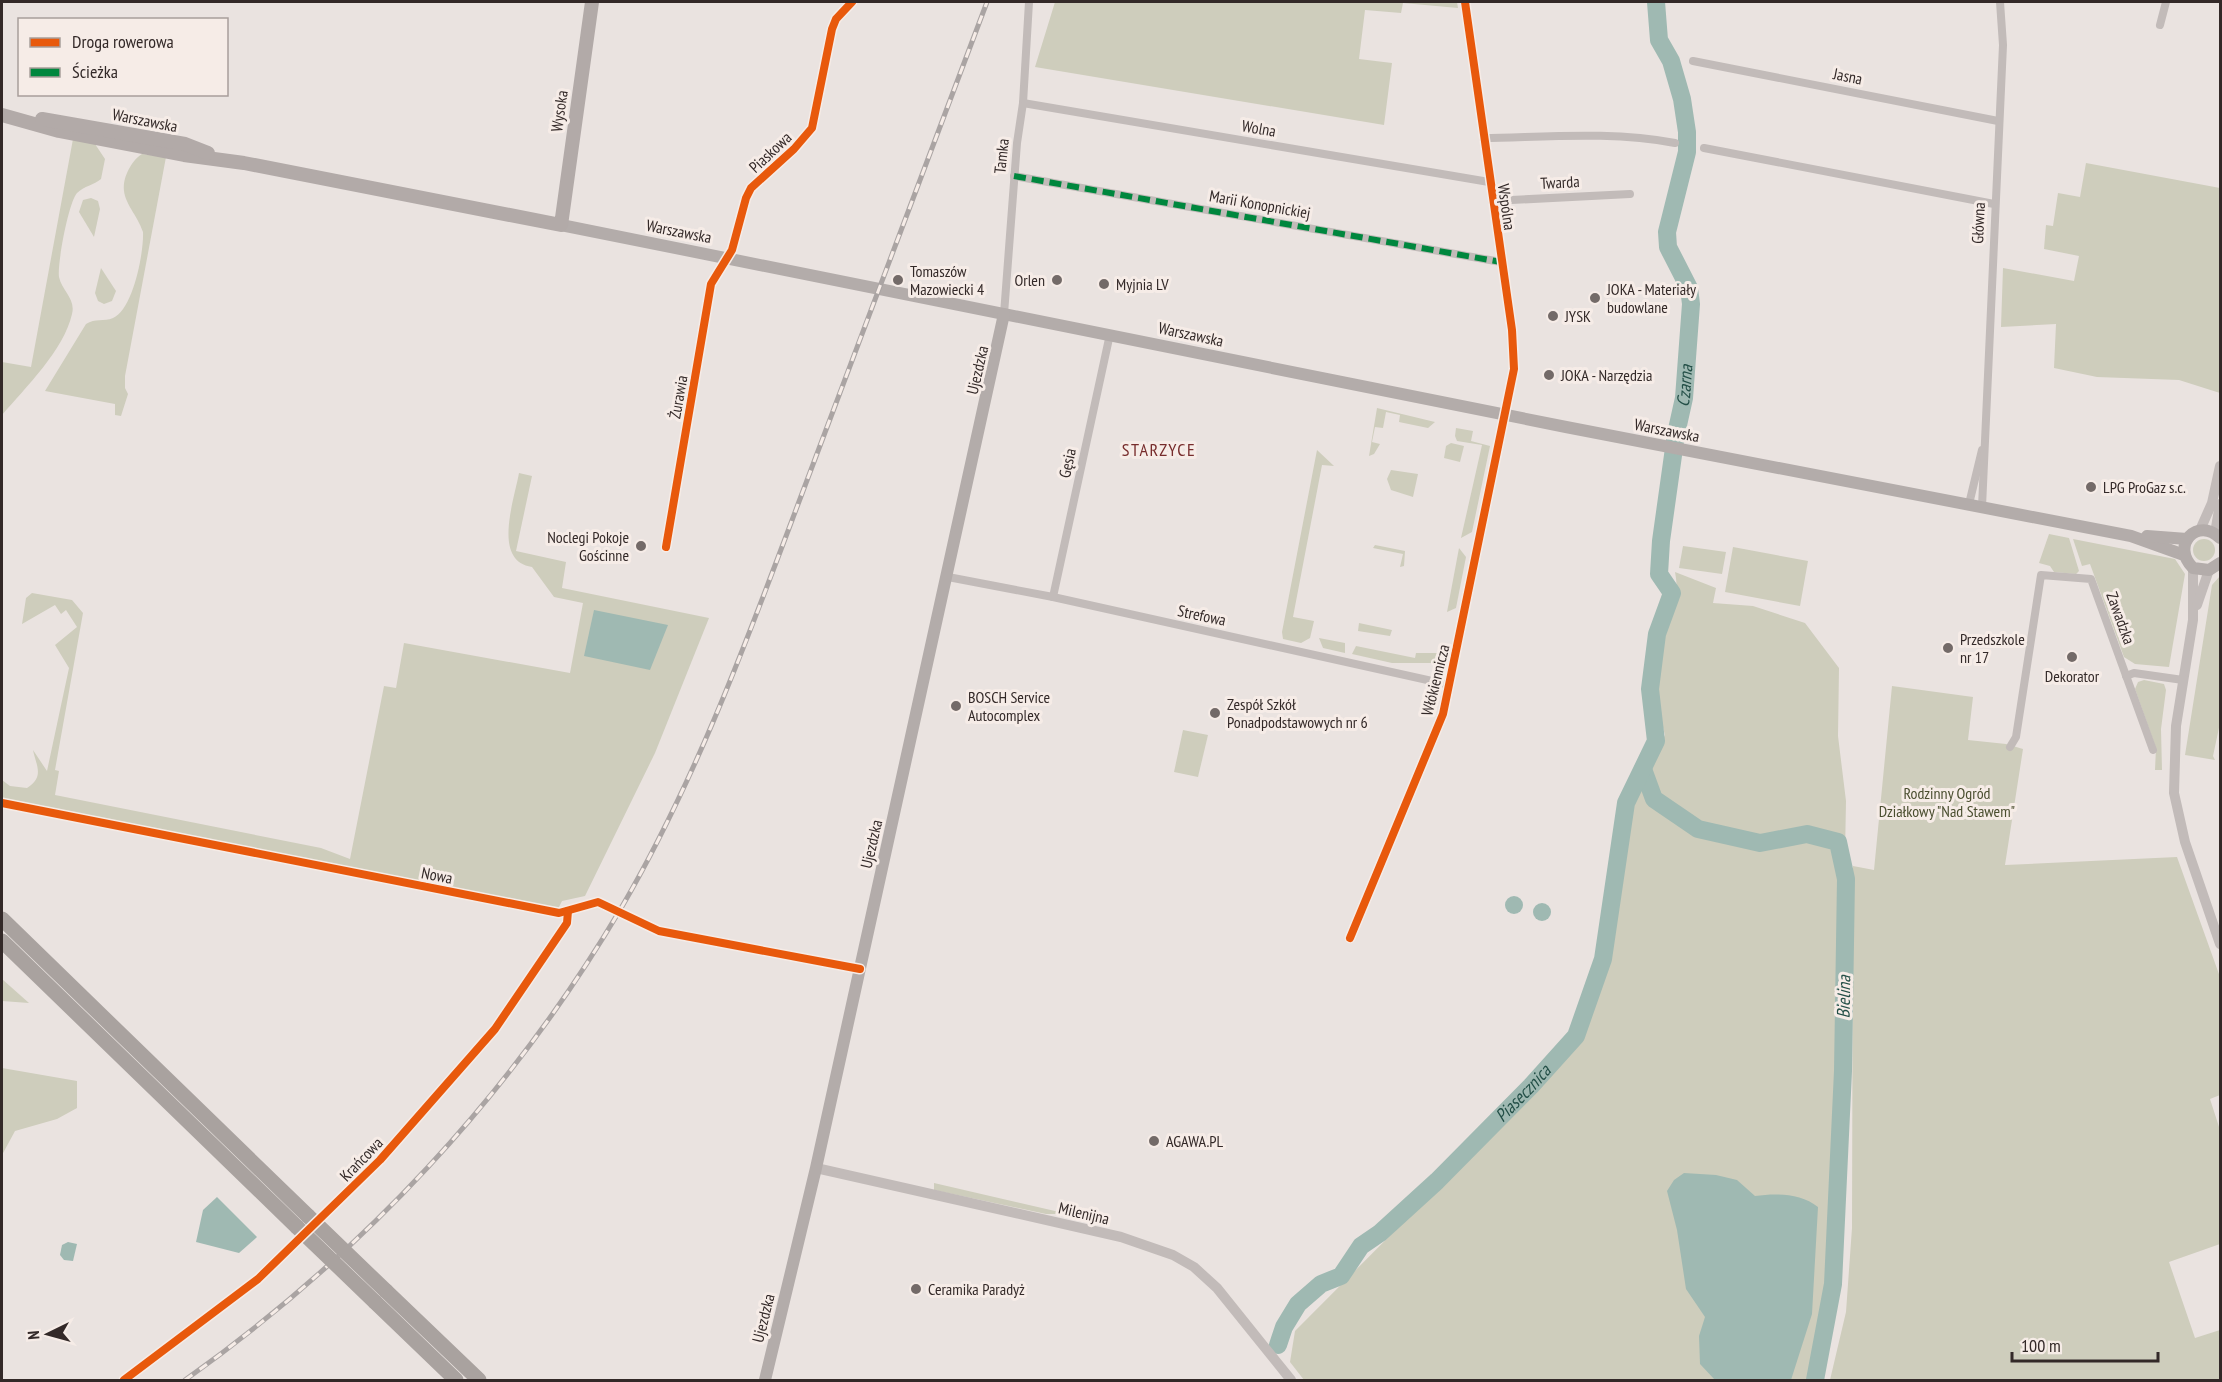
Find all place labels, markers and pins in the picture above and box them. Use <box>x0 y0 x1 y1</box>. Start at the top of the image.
place label: Tomaszów Mazowiecki 4 <box>910 261 984 299</box>
place label: Orlen <box>1014 270 1045 290</box>
marker: Tomaszów Mazowiecki 4 <box>891 273 905 287</box>
marker: Orlen <box>1050 273 1064 287</box>
place label: Myjnia LV <box>1116 274 1169 294</box>
marker: Myjnia LV <box>1097 277 1111 291</box>
place label: JOKA - Materiały budowlane <box>1606 279 1696 317</box>
marker: JOKA - Materiały budowlane <box>1588 291 1602 305</box>
place label: JYSK <box>1564 306 1591 326</box>
marker: JYSK <box>1546 309 1560 323</box>
place label: JOKA - Narzędzia <box>1560 365 1652 385</box>
marker: JOKA - Narzędzia <box>1542 368 1556 382</box>
place label: LPG ProGaz s.c. <box>2103 477 2186 497</box>
marker: LPG ProGaz s.c. <box>2084 480 2098 494</box>
place label: Noclegi Pokoje Gościnne <box>547 527 629 565</box>
marker: Noclegi Pokoje Gościnne <box>634 539 648 553</box>
place label: Przedszkole nr 17 <box>1960 629 2025 667</box>
marker: Przedszkole nr 17 <box>1941 641 1955 655</box>
marker: Dekorator <box>2065 650 2079 664</box>
place label: Dekorator <box>2045 666 2100 686</box>
place label: BOSCH Service Autocomplex <box>968 687 1050 725</box>
place label: Zespół Szkół Ponadpodstawowych nr 6 <box>1227 694 1368 732</box>
marker: BOSCH Service Autocomplex <box>949 699 963 713</box>
marker: Zespół Szkół Ponadpodstawowych nr 6 <box>1208 706 1222 720</box>
place label: AGAWA.PL <box>1166 1131 1224 1151</box>
marker: AGAWA.PL <box>1147 1134 1161 1148</box>
place label: Ceramika Paradyż <box>928 1279 1025 1299</box>
marker: Ceramika Paradyż <box>909 1282 923 1296</box>

